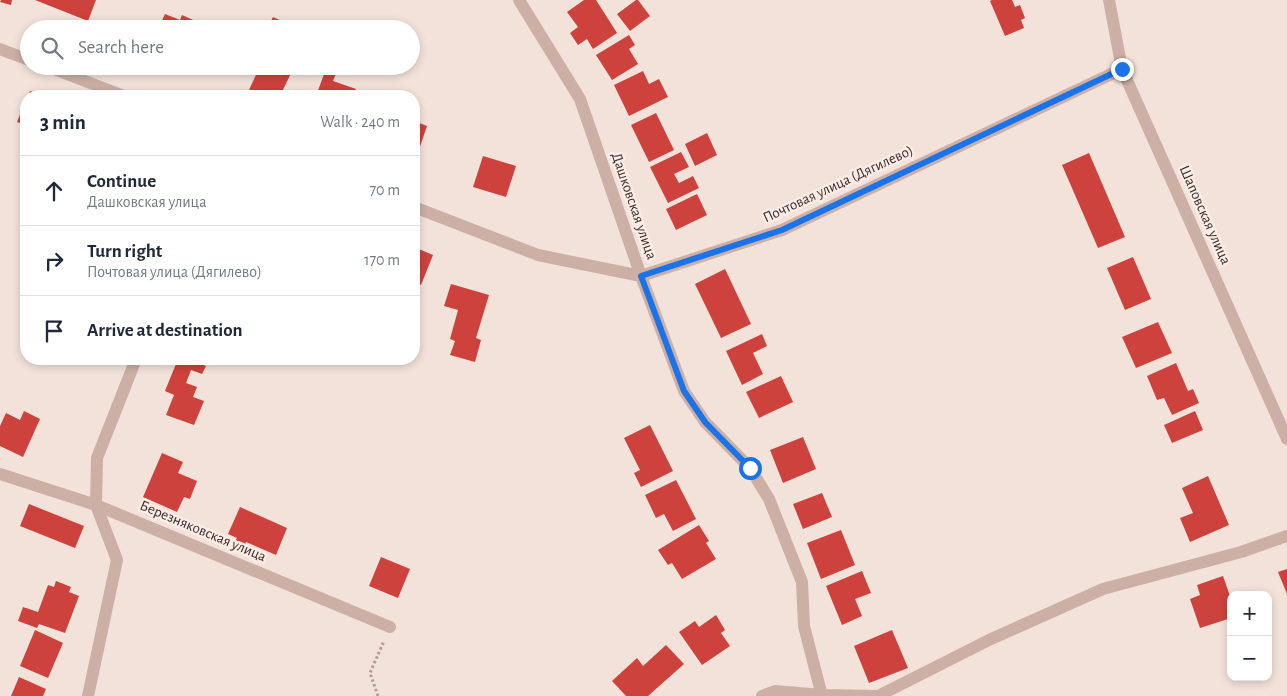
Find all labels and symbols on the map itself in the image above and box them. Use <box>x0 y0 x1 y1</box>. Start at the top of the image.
route end <box>1111 58 1134 81</box>
street label: Почтовая улица (Дягилево) <box>761 143 915 225</box>
street label: Дашковская улица <box>609 151 659 262</box>
street label: Шаповская улица <box>1176 163 1234 267</box>
route start <box>739 457 762 480</box>
street label: Березняковская улица <box>138 498 268 564</box>

